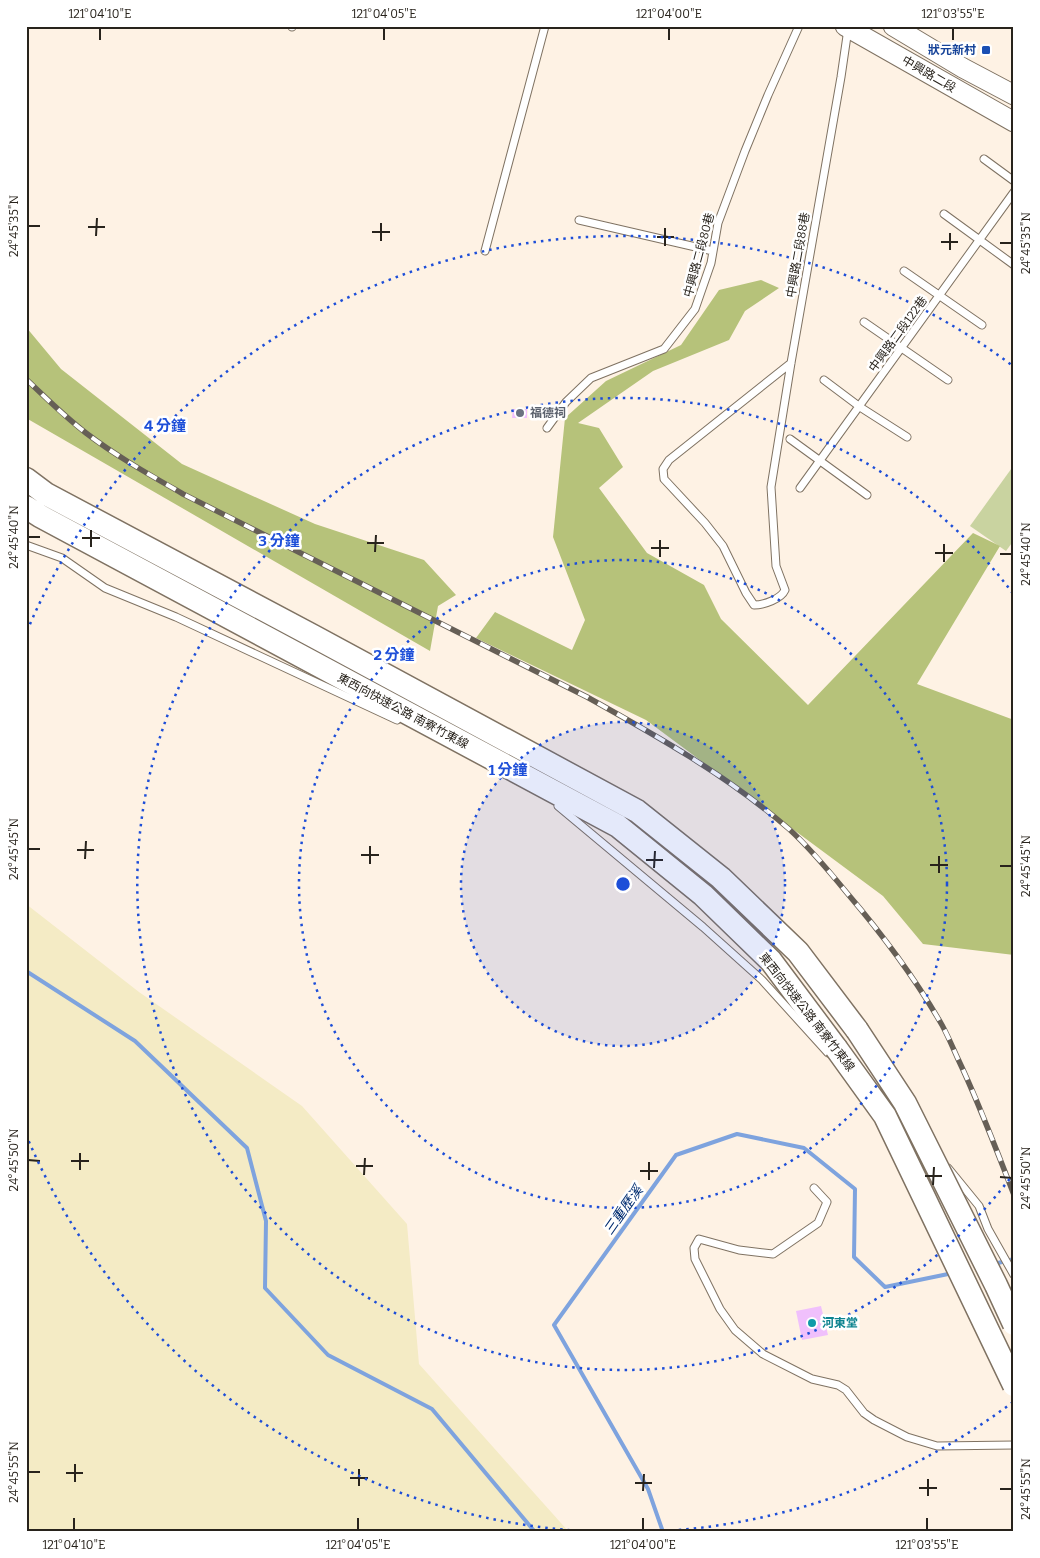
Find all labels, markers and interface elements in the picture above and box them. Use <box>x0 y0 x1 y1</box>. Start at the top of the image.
text: 121°04'10"E <box>68 7 132 21</box>
text: 121°04'05"E <box>352 7 416 21</box>
text: 121°04'00"E <box>636 7 702 21</box>
text: 121°03'55"E <box>922 7 984 21</box>
place label: 狀元新村 <box>928 43 976 57</box>
marker: 狀元新村 <box>980 44 992 56</box>
street label: 中興路二段 <box>900 53 958 95</box>
text: 24°45'35"N <box>7 195 21 257</box>
street label: 中興路二段80巷 <box>681 211 717 299</box>
street label: 中興路二段88巷 <box>784 211 812 299</box>
text: 24°45'35"N <box>1019 212 1033 274</box>
street label: 中興路二段122巷 <box>866 294 930 374</box>
place label: 福德祠 <box>530 406 566 420</box>
marker: 福德祠 <box>514 407 526 419</box>
text: 4 分鐘 <box>144 417 186 435</box>
text: 24°45'40"N <box>7 505 21 569</box>
text: 24°45'40"N <box>1019 522 1033 586</box>
text: 3 分鐘 <box>258 532 300 550</box>
text: 2 分鐘 <box>373 646 415 664</box>
street label: 東西向快速公路 南寮竹東線 <box>335 670 471 752</box>
text: 1 分鐘 <box>488 761 528 779</box>
text: 24°45'45"N <box>7 817 21 880</box>
text: 24°45'45"N <box>1019 834 1033 897</box>
centre of rings <box>614 875 632 893</box>
street label: 東西向快速公路 南寮竹東線 <box>756 950 858 1074</box>
text: 24°45'50"N <box>7 1128 21 1191</box>
text: 24°45'50"N <box>1019 1146 1033 1209</box>
water label: 三重歷溪 <box>600 1181 648 1238</box>
place label: 河東堂 <box>822 1316 858 1330</box>
marker: 河東堂 <box>806 1317 818 1329</box>
text: 24°45'55"N <box>7 1441 21 1503</box>
text: 24°45'55"N <box>1019 1458 1033 1520</box>
text: 121°04'10"E <box>42 1538 106 1552</box>
text: 121°04'05"E <box>326 1538 390 1552</box>
text: 121°04'00"E <box>610 1538 676 1552</box>
text: 121°03'55"E <box>896 1538 958 1552</box>

